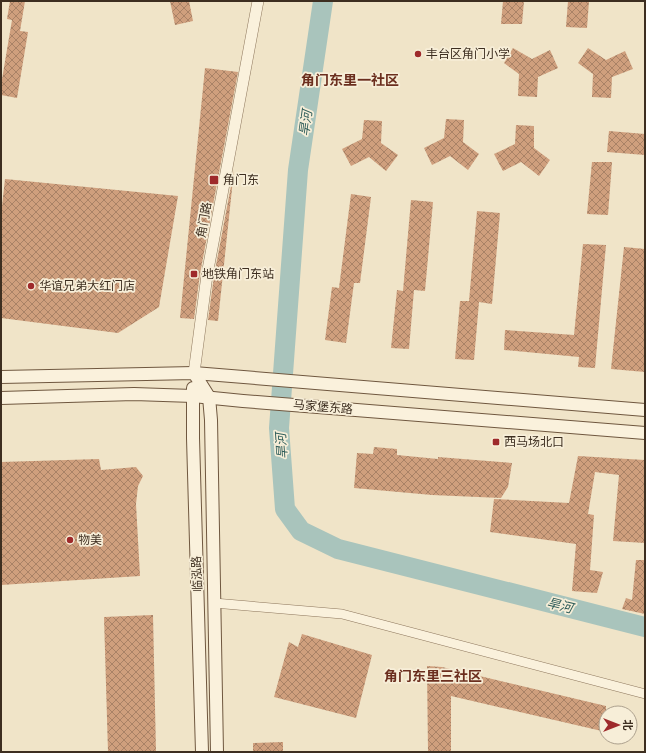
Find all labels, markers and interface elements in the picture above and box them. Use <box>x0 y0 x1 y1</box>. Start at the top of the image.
place label: 丰台区角门小学 <box>426 46 510 61</box>
marker: 丰台区角门小学 <box>413 49 423 59</box>
district label: 角门东里一社区 <box>301 71 399 89</box>
water label: 旱河 <box>295 106 316 137</box>
place label: 角门东 <box>223 172 259 187</box>
marker: 角门东 <box>208 174 220 186</box>
street label: 角门路 <box>193 201 214 239</box>
place label: 地铁角门东站 <box>202 266 274 281</box>
marker: 地铁角门东站 <box>189 269 199 279</box>
place label: 华谊兄弟大红门店 <box>39 278 135 293</box>
marker: 华谊兄弟大红门店 <box>26 281 36 291</box>
street label: 马家堡东路 <box>292 396 354 417</box>
water label: 旱河 <box>272 429 291 460</box>
place label: 西马场北口 <box>504 434 564 449</box>
marker: 西马场北口 <box>491 437 501 447</box>
place label: 物美 <box>78 532 102 547</box>
marker: 物美 <box>65 535 75 545</box>
street label: 临泓路 <box>188 556 205 592</box>
water label: 旱河 <box>545 594 577 618</box>
district label: 角门东里三社区 <box>384 667 482 685</box>
north arrow <box>598 705 638 745</box>
text: 北 <box>621 720 635 731</box>

